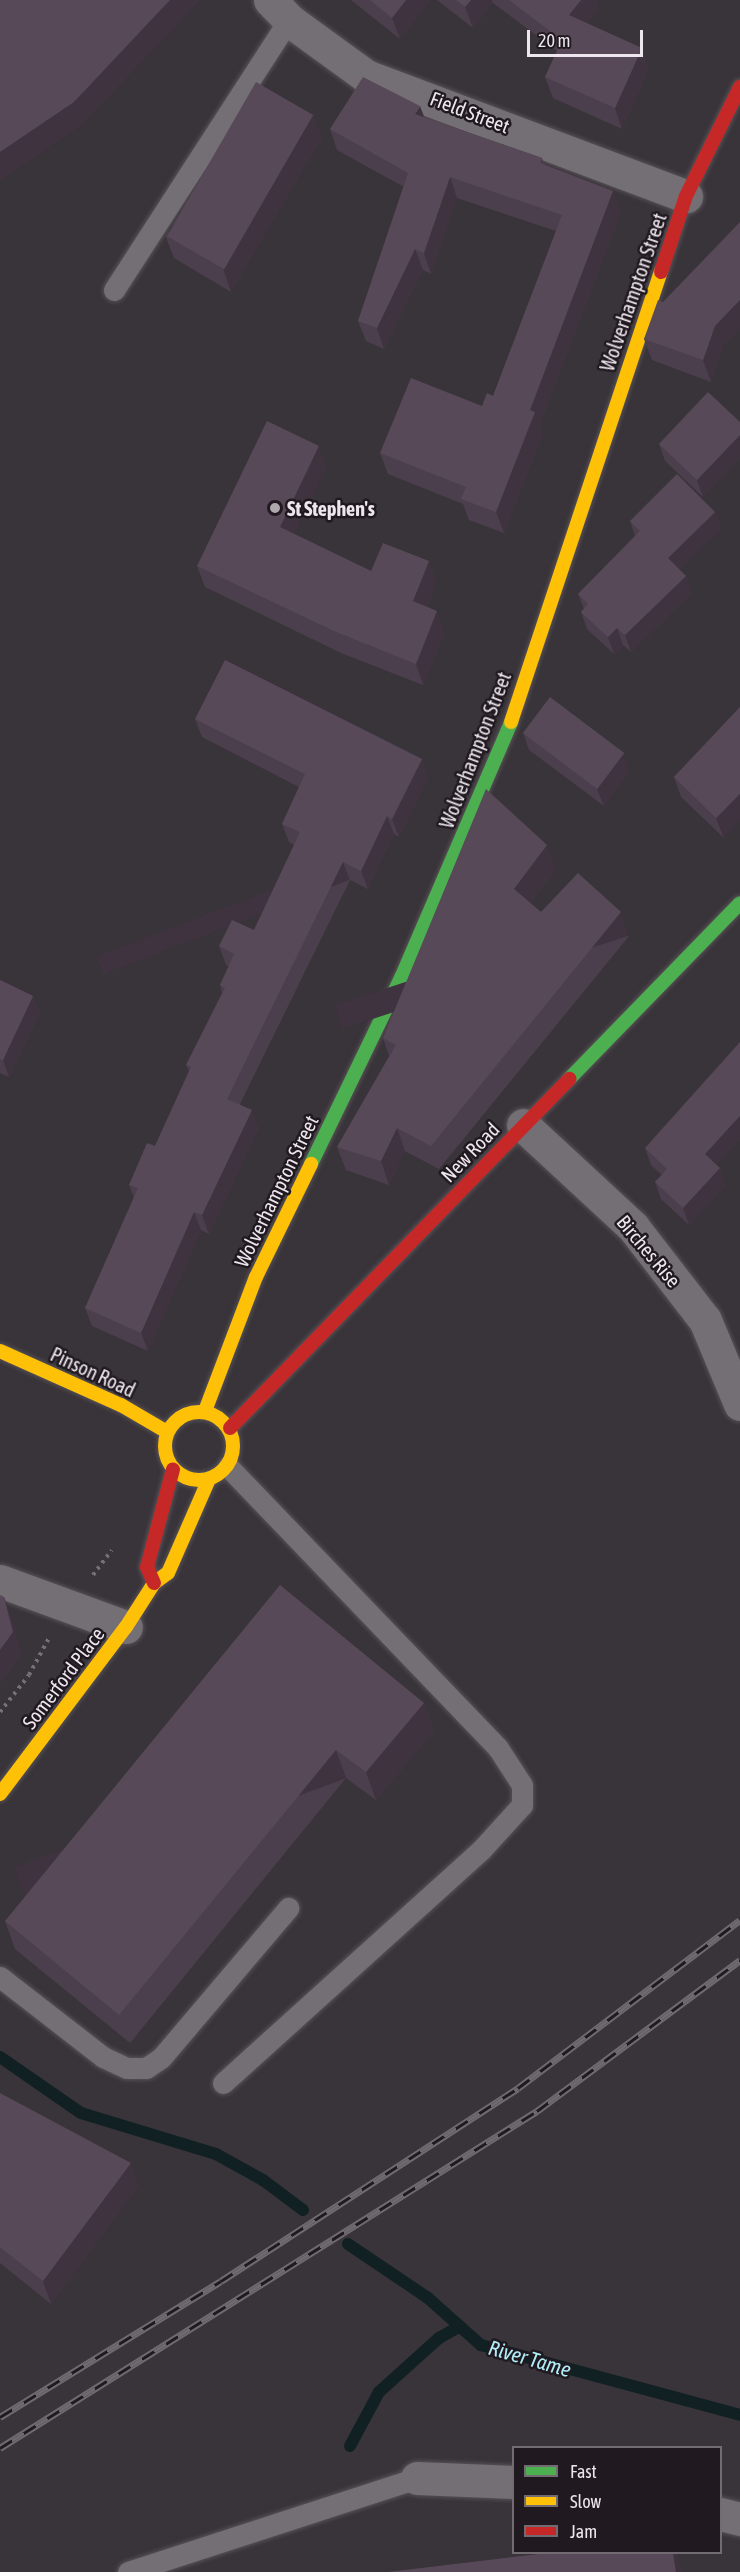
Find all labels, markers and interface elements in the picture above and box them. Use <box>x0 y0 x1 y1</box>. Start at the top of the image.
scale bar <box>530 18 646 56</box>
text: 20 m <box>538 30 570 51</box>
street label: Field Street <box>427 86 513 138</box>
street label: Wolverhampton Street <box>595 210 671 374</box>
place label: St Stephen's <box>287 496 375 520</box>
marker: St Stephen's <box>268 501 282 515</box>
street label: Wolverhampton Street <box>434 668 516 832</box>
street label: Wolverhampton Street <box>229 1111 323 1271</box>
street label: New Road <box>436 1117 504 1187</box>
street label: Birches Rise <box>612 1210 686 1292</box>
street label: Pinson Road <box>47 1342 139 1402</box>
street label: Somerford Place <box>17 1623 109 1733</box>
water label: River Tame <box>486 2334 574 2382</box>
legend <box>512 2446 722 2554</box>
text: Fast <box>570 2461 597 2482</box>
text: Slow <box>570 2491 601 2512</box>
text: Jam <box>570 2521 597 2542</box>

